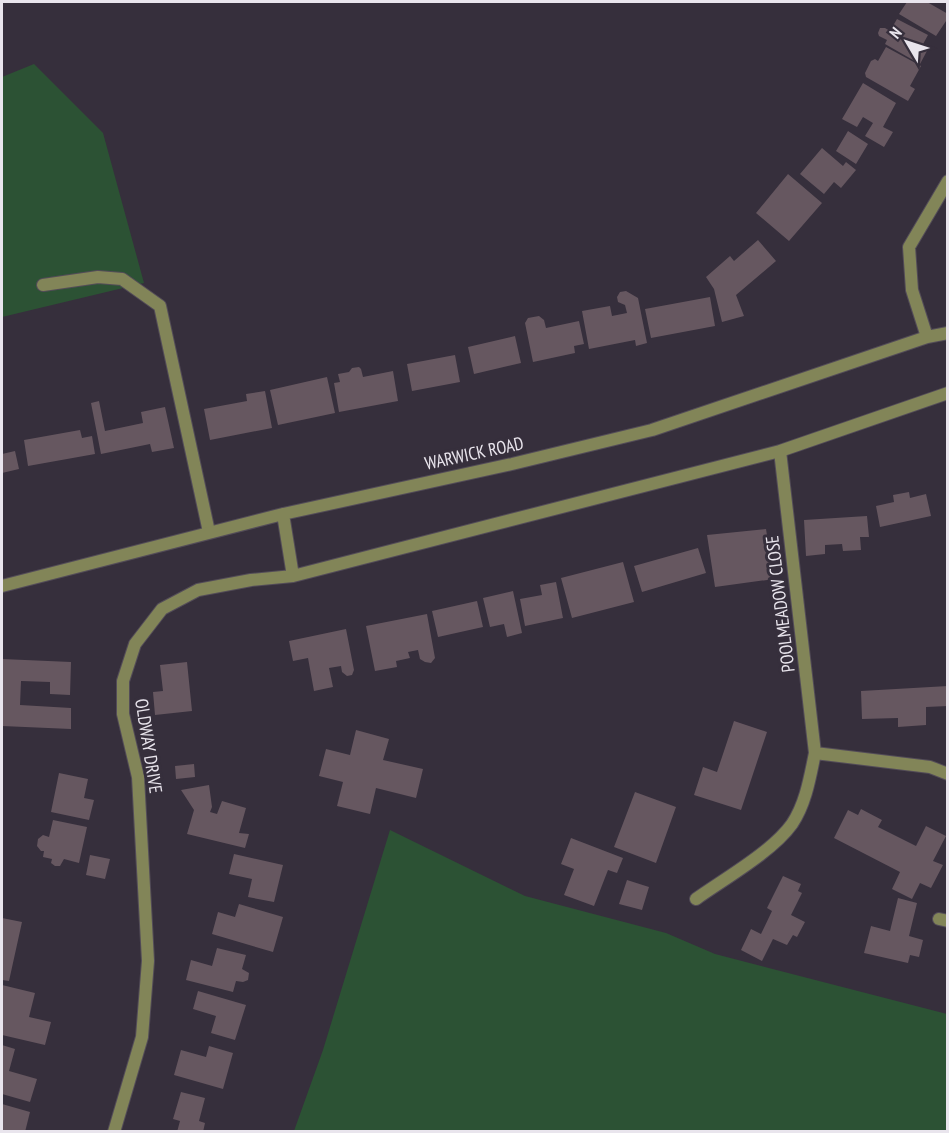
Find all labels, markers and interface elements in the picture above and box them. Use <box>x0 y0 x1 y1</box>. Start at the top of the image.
north arrow <box>877 12 937 72</box>
text: N <box>885 23 906 42</box>
street label: WARWICK ROAD <box>422 431 526 475</box>
street label: POOLMEADOW CLOSE <box>760 534 800 674</box>
street label: OLDWAY DRIVE <box>130 697 168 795</box>

